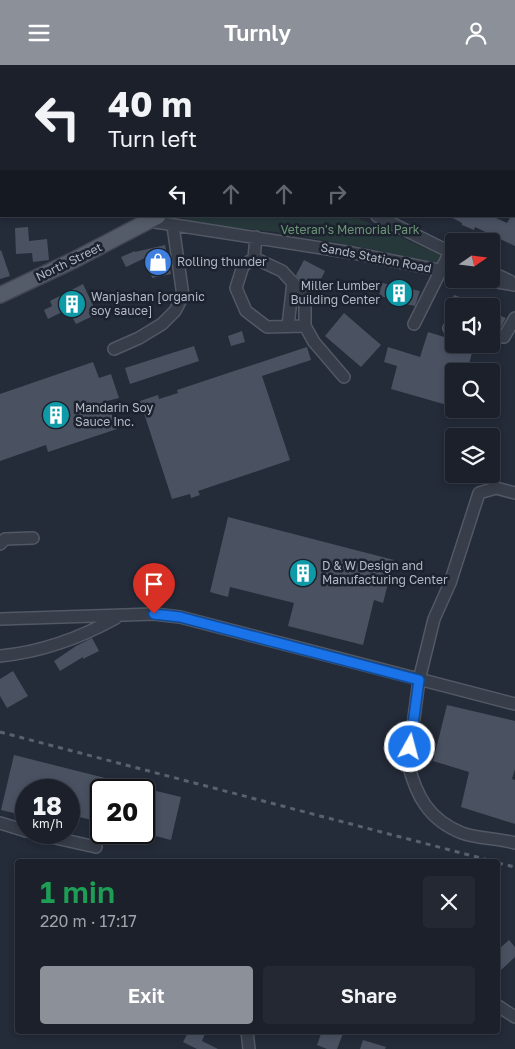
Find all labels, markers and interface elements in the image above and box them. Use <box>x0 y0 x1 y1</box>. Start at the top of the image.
icon: menu <box>25 19 53 47</box>
text: Turnly <box>224 19 291 46</box>
icon: person <box>462 19 490 47</box>
text: 40 m <box>108 83 192 125</box>
icon: left <box>25 85 90 150</box>
text: Turn left <box>108 125 197 152</box>
icon: left <box>164 180 192 208</box>
icon: ahead <box>217 180 245 208</box>
icon: ahead <box>270 180 298 208</box>
icon: right <box>323 180 351 208</box>
park label: Veteran's Memorial Park <box>280 222 420 237</box>
north arrow <box>445 233 500 287</box>
map controls <box>445 233 500 483</box>
street label: North Street <box>33 239 105 284</box>
street label: Sands Station Road <box>319 239 433 276</box>
shop icon: Rolling thunder <box>143 247 173 277</box>
place label: Rolling thunder <box>177 254 267 269</box>
place label: Miller Lumber Building Center <box>291 278 380 307</box>
building icon: Miller Lumber Building Center <box>384 278 414 308</box>
building icon: Wanjashan [organic soy sauce] <box>57 289 87 319</box>
place label: Wanjashan [organic soy sauce] <box>91 289 205 318</box>
button: sound <box>445 298 500 353</box>
button: search <box>445 363 500 418</box>
building icon: Mandarin Soy Sauce Inc. <box>41 400 71 430</box>
place label: Mandarin Soy Sauce Inc. <box>75 400 154 429</box>
button: layers <box>445 428 500 483</box>
building icon: D & W Design and Manufacturing Center <box>288 558 318 588</box>
place label: D & W Design and Manufacturing Center <box>322 558 448 587</box>
pin <box>133 563 175 614</box>
icon: arrive <box>140 570 168 598</box>
position arrow <box>383 720 435 772</box>
speed limit sign: 20 <box>90 779 155 844</box>
text: 18 <box>33 790 62 821</box>
text: km/h <box>32 816 63 831</box>
text: 1 min <box>40 874 115 910</box>
button: close <box>423 876 475 928</box>
text: 220 m · 17:17 <box>40 911 137 931</box>
button: Exit <box>40 966 253 1024</box>
button: Share <box>263 966 475 1024</box>

